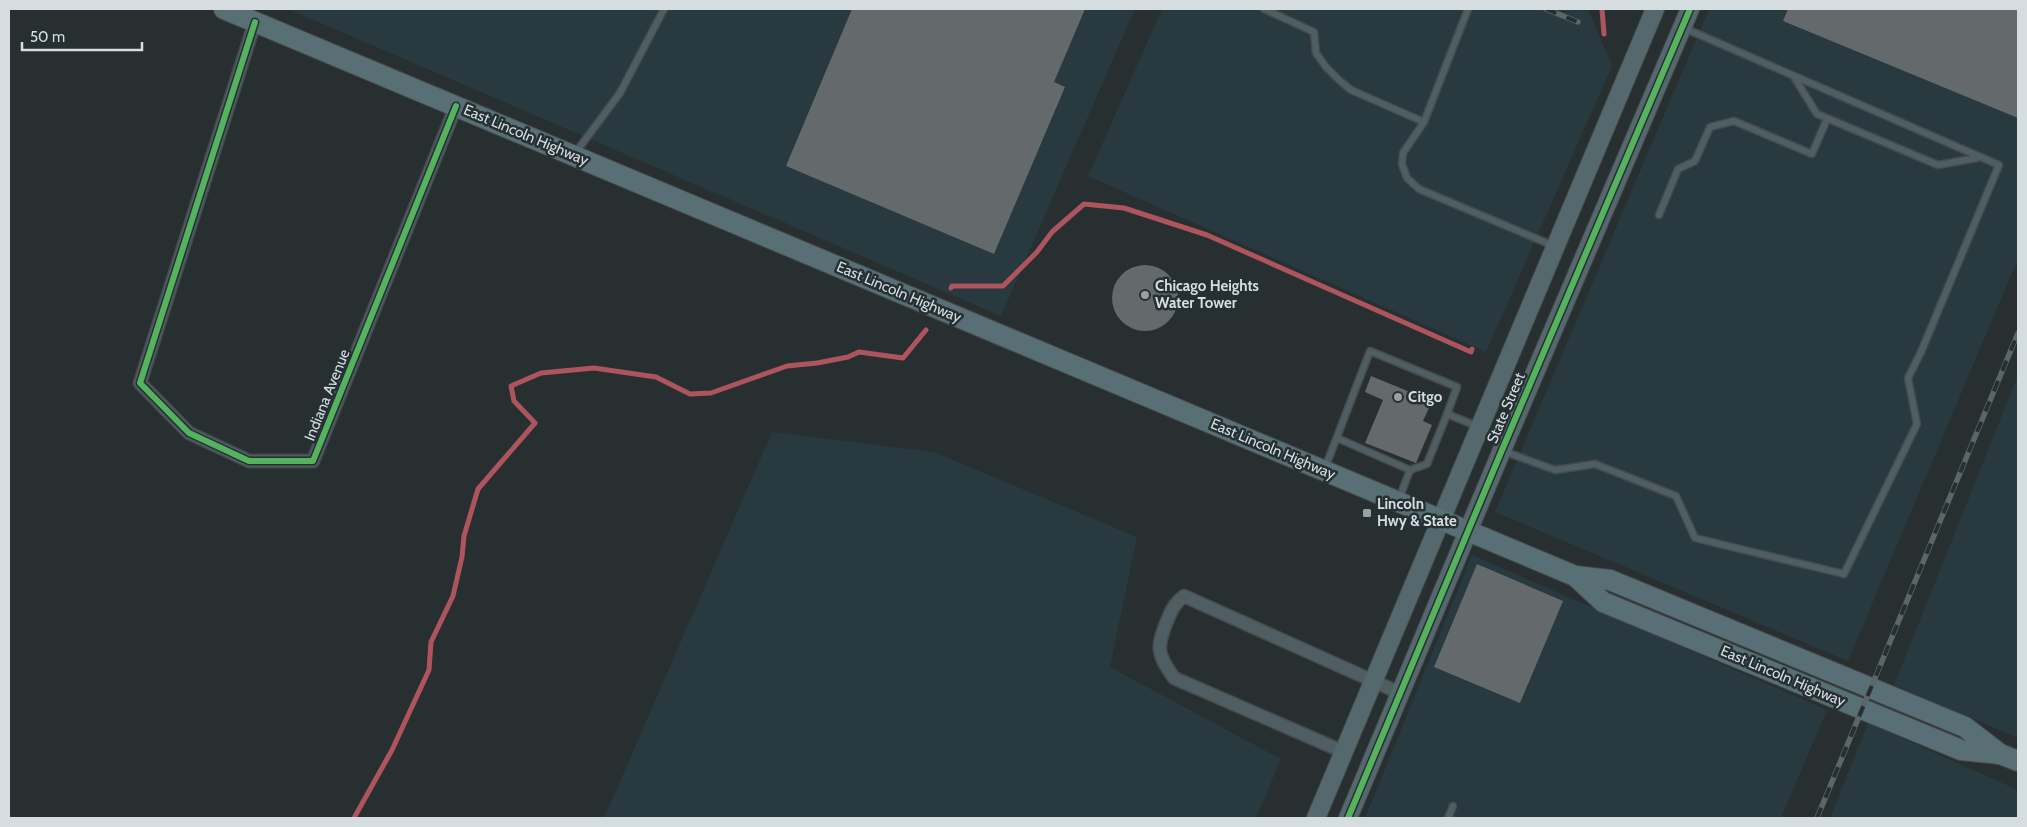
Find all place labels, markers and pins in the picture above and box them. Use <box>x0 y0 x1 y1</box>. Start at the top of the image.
place label: Chicago Heights Water Tower <box>1155 277 1259 312</box>
marker: Chicago Heights Water Tower <box>1139 289 1151 301</box>
place label: Citgo <box>1408 388 1443 406</box>
marker: Citgo <box>1392 391 1404 403</box>
place label: Lincoln Hwy & State <box>1377 495 1457 530</box>
marker: Lincoln Hwy & State <box>1361 507 1373 519</box>

